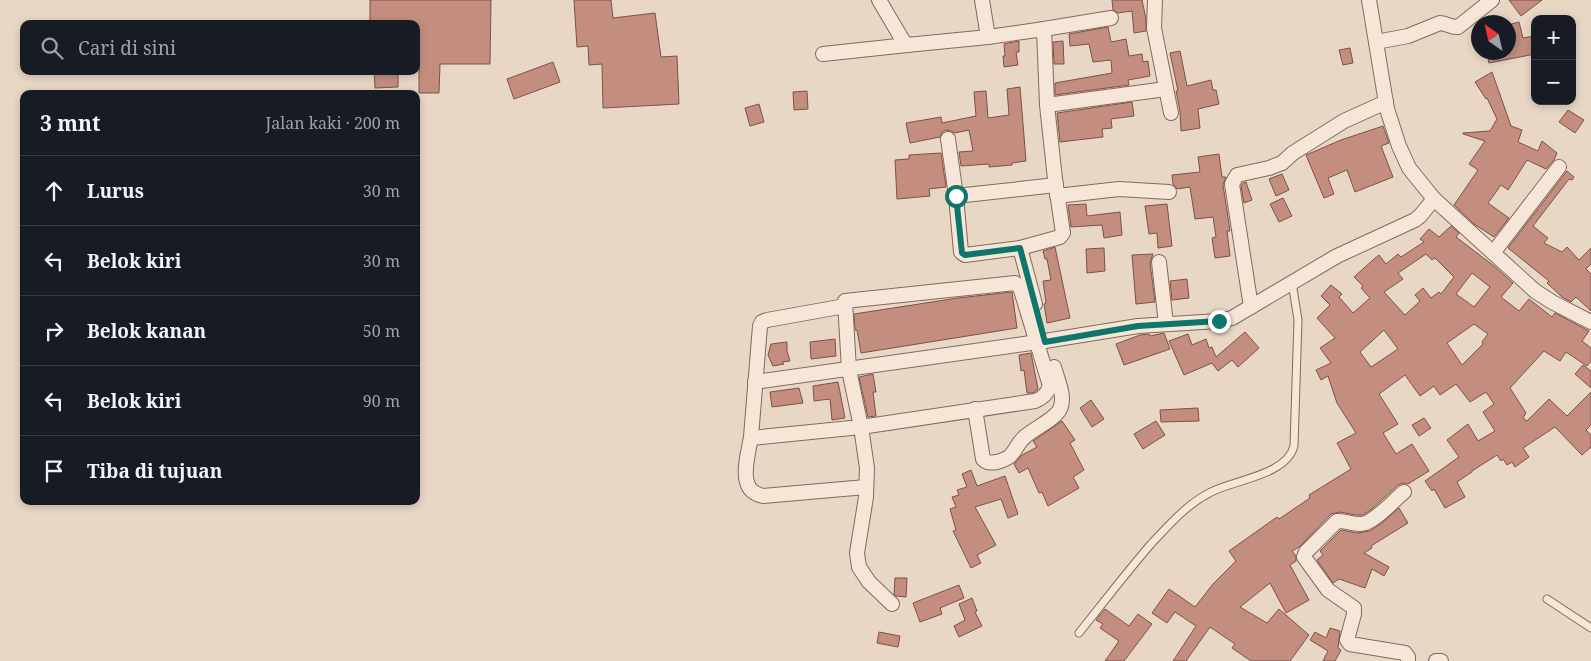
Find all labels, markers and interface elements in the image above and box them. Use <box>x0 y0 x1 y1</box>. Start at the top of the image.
north arrow <box>1471 15 1516 60</box>
map controls <box>1531 15 1576 105</box>
button: + <box>1531 15 1576 60</box>
search box <box>20 20 420 75</box>
icon: search <box>38 34 66 62</box>
text: Cari di sini <box>78 35 176 61</box>
button: − <box>1531 60 1576 105</box>
text: 3 mnt <box>40 109 101 137</box>
text: Jalan kaki · 200 m <box>266 112 400 134</box>
icon: ahead <box>40 177 68 205</box>
text: Lurus <box>87 178 144 204</box>
text: 30 m <box>363 180 400 202</box>
route start <box>945 185 968 208</box>
icon: left <box>40 247 68 275</box>
text: Belok kiri <box>87 248 181 274</box>
text: 30 m <box>363 250 400 272</box>
route end <box>1208 310 1231 333</box>
icon: right <box>40 317 68 345</box>
text: Belok kanan <box>87 318 206 344</box>
text: 50 m <box>363 320 400 342</box>
icon: left <box>40 387 68 415</box>
text: Belok kiri <box>87 388 181 414</box>
text: 90 m <box>363 390 400 412</box>
icon: arrive <box>40 457 68 485</box>
text: Tiba di tujuan <box>87 458 222 484</box>

